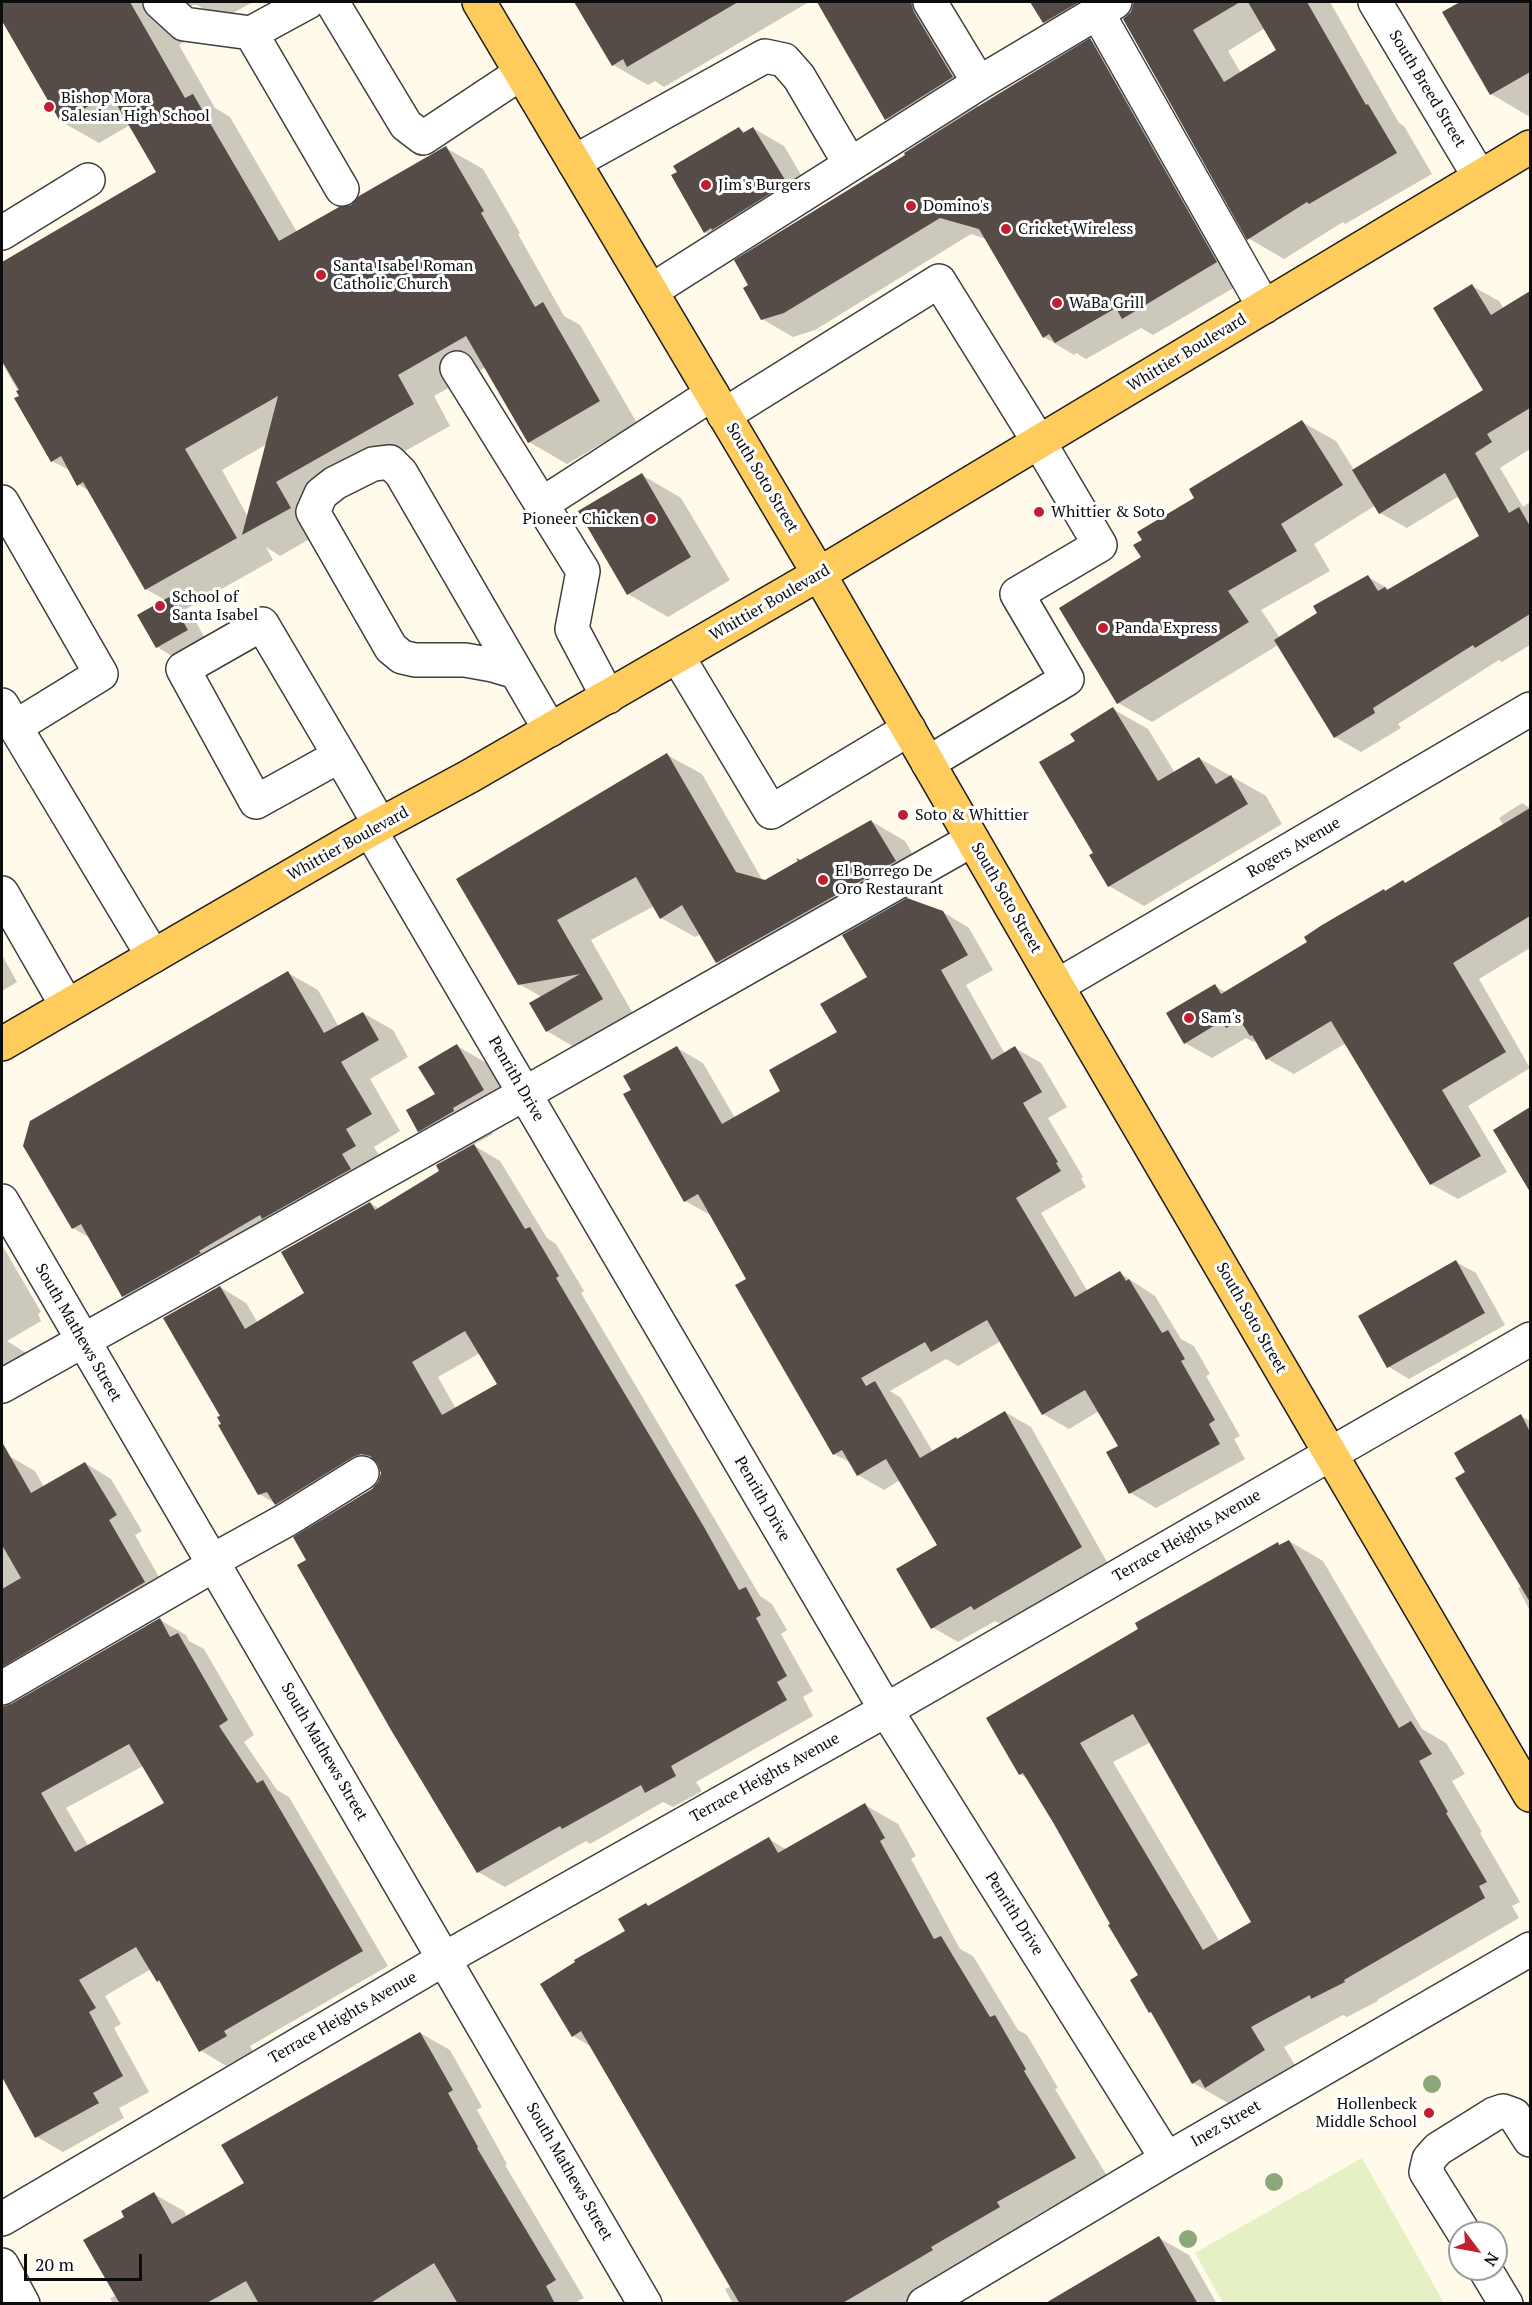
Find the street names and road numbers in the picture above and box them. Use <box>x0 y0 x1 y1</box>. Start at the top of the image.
street label: South Breed Street <box>1384 27 1470 151</box>
street label: Whittier Boulevard <box>1124 310 1250 396</box>
street label: South Soto Street <box>722 420 802 536</box>
street label: Whittier Boulevard <box>706 561 834 645</box>
street label: Whittier Boulevard <box>284 803 412 885</box>
street label: Rogers Avenue <box>1244 814 1344 882</box>
street label: South Soto Street <box>967 839 1045 957</box>
street label: Penrith Drive <box>484 1033 548 1125</box>
street label: South Soto Street <box>1212 1259 1290 1377</box>
street label: South Mathews Street <box>31 1261 125 1405</box>
street label: Penrith Drive <box>730 1453 794 1545</box>
street label: Terrace Heights Avenue <box>1110 1486 1264 1586</box>
street label: South Mathews Street <box>277 1680 371 1824</box>
street label: Terrace Heights Avenue <box>687 1729 843 1827</box>
street label: Penrith Drive <box>981 1869 1047 1959</box>
street label: Terrace Heights Avenue <box>266 1968 420 2068</box>
street label: Inez Street <box>1188 2096 1264 2152</box>
street label: South Mathews Street <box>522 2100 616 2244</box>

